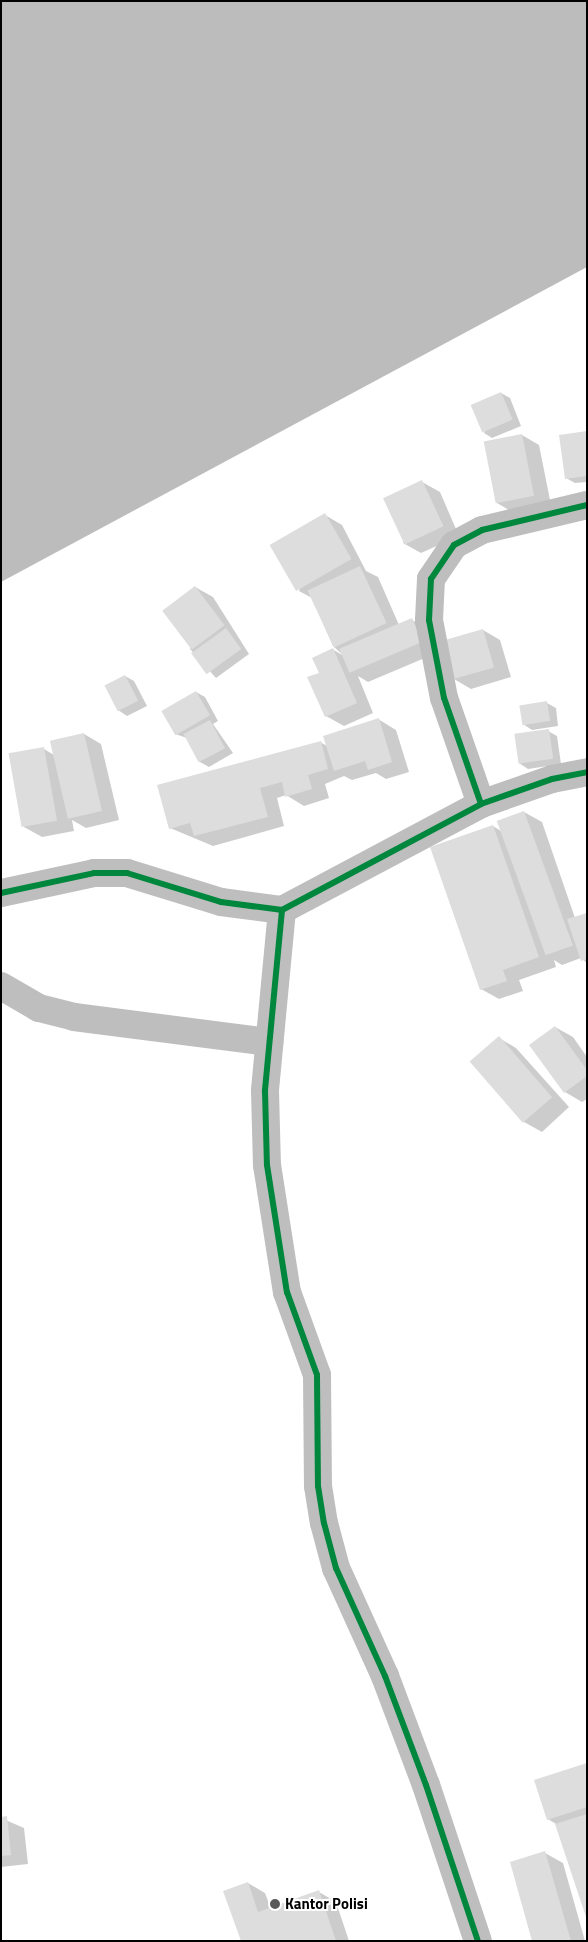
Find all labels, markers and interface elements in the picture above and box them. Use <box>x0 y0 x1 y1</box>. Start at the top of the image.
place label: Kantor Polisi <box>285 1895 368 1913</box>
marker: Kantor Polisi <box>269 1898 281 1910</box>

